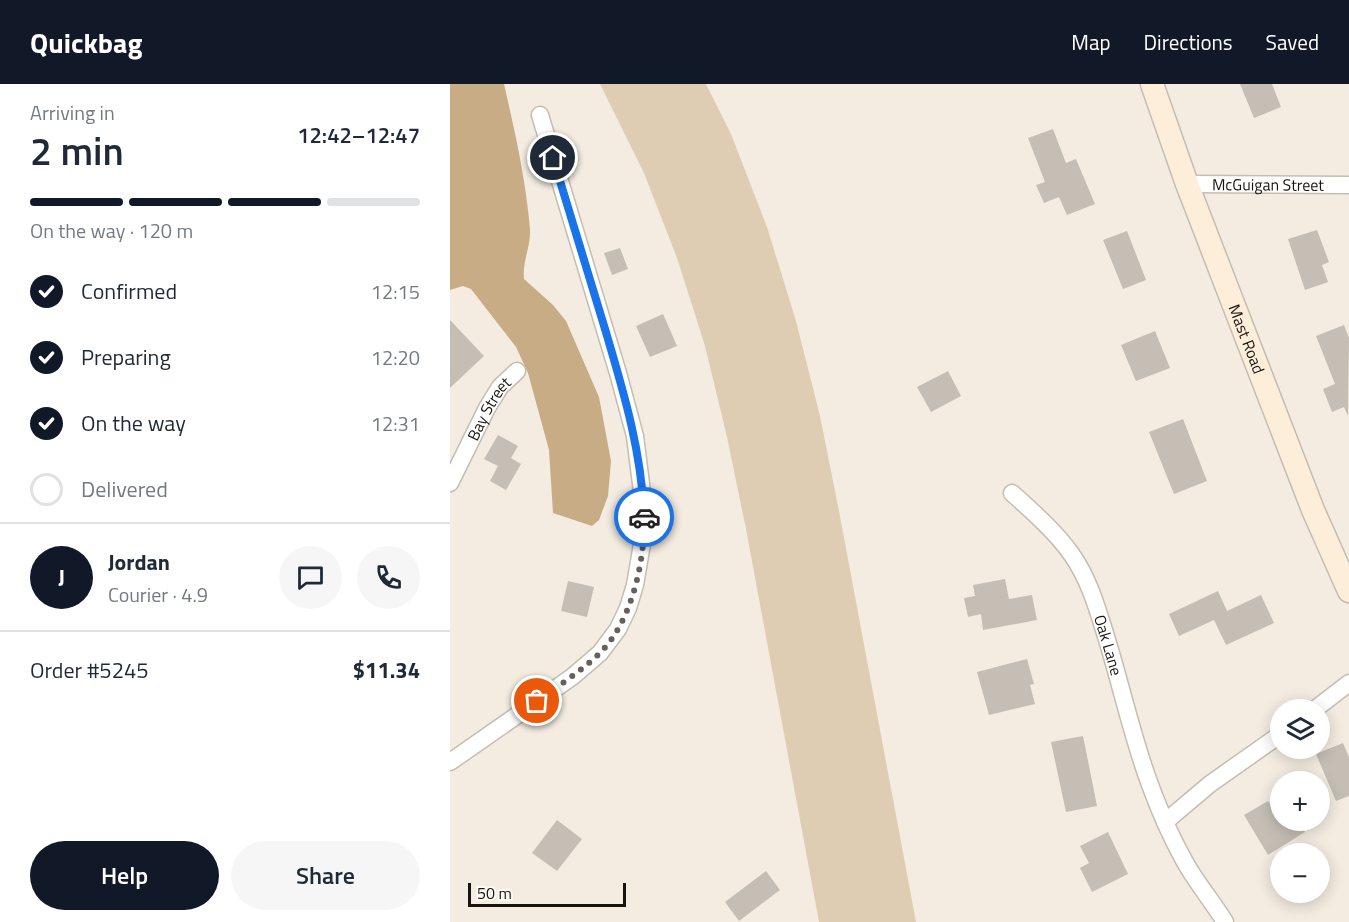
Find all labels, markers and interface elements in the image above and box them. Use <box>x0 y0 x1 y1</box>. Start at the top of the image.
text: Quickbag <box>30 21 142 64</box>
text: Map <box>1071 26 1111 58</box>
text: Directions <box>1144 26 1233 58</box>
text: Saved <box>1266 26 1319 58</box>
text: Arriving in <box>30 97 115 128</box>
text: 12:42–12:47 <box>297 118 420 152</box>
text: 2 min <box>30 121 124 180</box>
pin <box>527 132 578 183</box>
icon: home <box>536 141 569 174</box>
street label: McGuigan Street <box>1212 172 1324 197</box>
text: On the way · 120 m <box>30 215 193 246</box>
text: Confirmed <box>81 274 177 308</box>
icon: check <box>30 275 63 308</box>
text: 12:15 <box>371 276 420 307</box>
street label: Mast Road <box>1223 301 1271 377</box>
text: Preparing <box>81 340 171 374</box>
icon: check <box>30 341 63 374</box>
text: 12:20 <box>371 342 420 373</box>
street label: Bay Street <box>461 371 516 445</box>
text: On the way <box>81 406 186 440</box>
icon: check <box>30 407 63 440</box>
text: 12:31 <box>371 408 420 439</box>
text: Delivered <box>81 472 168 506</box>
courier <box>614 487 674 547</box>
icon: car <box>628 501 661 534</box>
text: Jordan <box>108 545 170 579</box>
button: chat <box>279 546 342 609</box>
button: phone <box>357 546 420 609</box>
text: J <box>58 560 65 594</box>
text: Courier · 4.9 <box>108 579 208 610</box>
street label: Oak Lane <box>1088 612 1129 678</box>
text: Order #5245 <box>30 653 149 687</box>
text: $11.34 <box>353 653 420 687</box>
pin <box>511 675 562 726</box>
icon: bag <box>520 684 553 717</box>
map controls <box>1270 699 1330 903</box>
button: layers <box>1270 699 1330 759</box>
button: + <box>1270 771 1330 831</box>
button: Help <box>30 841 219 910</box>
button: Share <box>231 841 420 910</box>
button: − <box>1270 843 1330 903</box>
scale bar <box>468 880 626 908</box>
text: 50 m <box>477 881 512 905</box>

